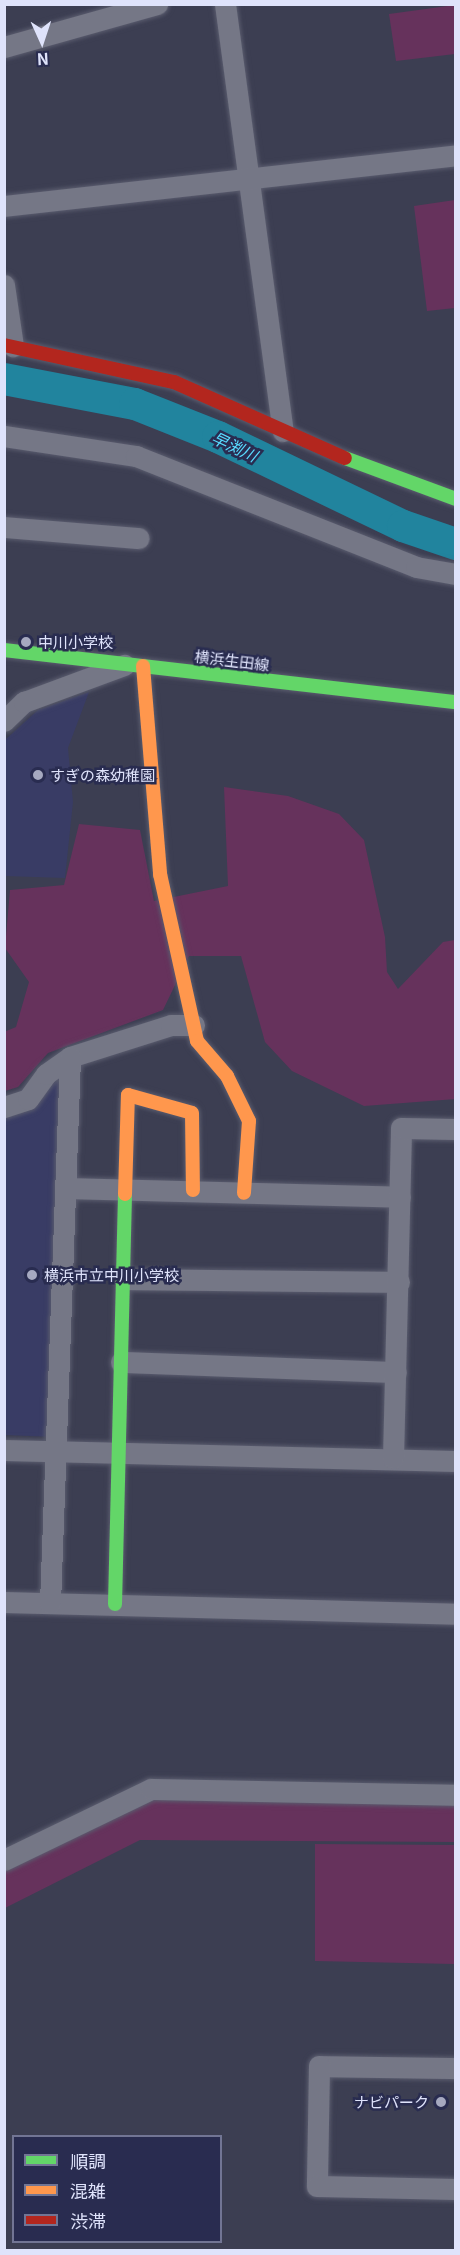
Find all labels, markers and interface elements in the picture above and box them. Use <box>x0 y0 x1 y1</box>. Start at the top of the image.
north arrow <box>12 12 72 72</box>
text: N <box>36 48 50 72</box>
water label: 早渕川 <box>209 427 261 465</box>
place label: 中川小学校 <box>38 633 113 651</box>
marker: 中川小学校 <box>19 635 33 649</box>
street label: 横浜生田線 <box>194 646 270 674</box>
place label: すぎの森幼稚園 <box>50 766 155 784</box>
marker: すぎの森幼稚園 <box>31 768 45 782</box>
place label: 横浜市立中川小学校 <box>44 1266 179 1284</box>
marker: 横浜市立中川小学校 <box>25 1268 39 1282</box>
place label: ナビパーク <box>354 2093 429 2111</box>
marker: ナビパーク <box>434 2095 448 2109</box>
legend <box>12 2135 222 2243</box>
text: 順調 <box>70 2147 106 2173</box>
text: 混雑 <box>70 2177 106 2203</box>
text: 渋滞 <box>70 2207 106 2233</box>

